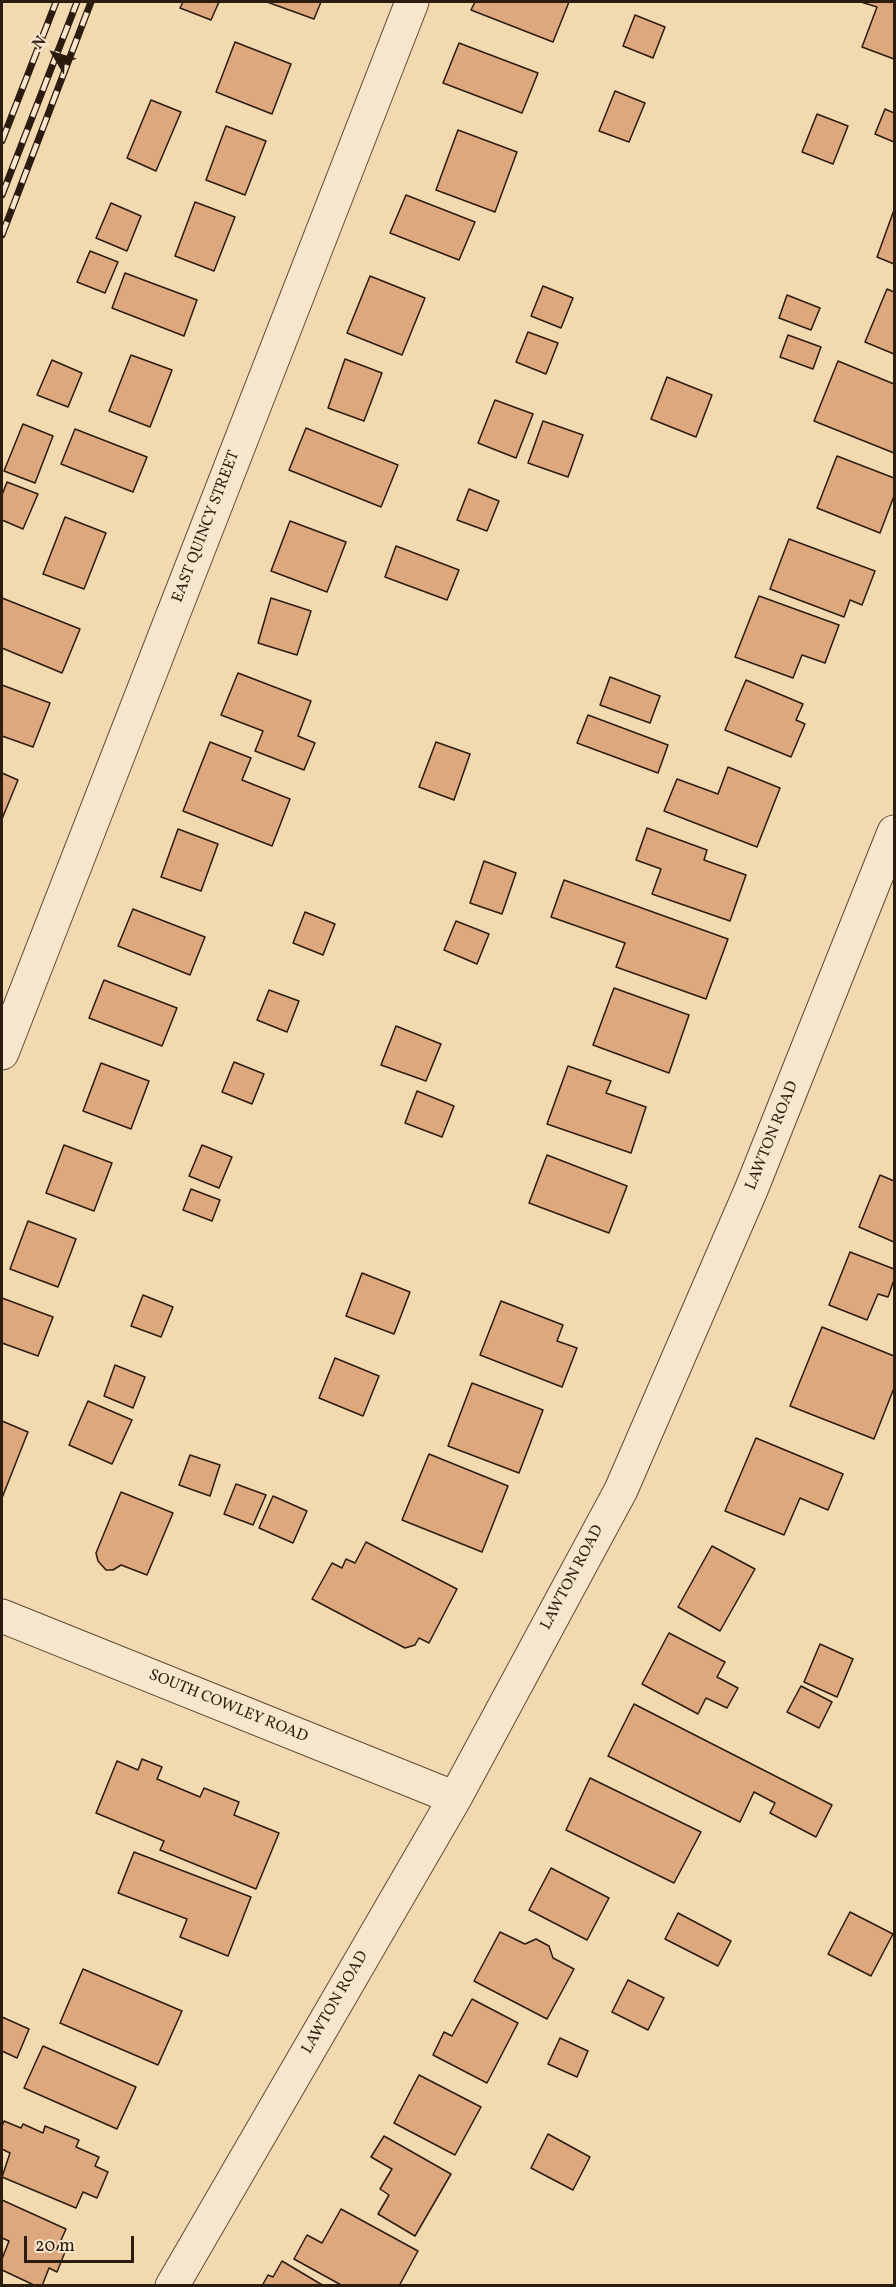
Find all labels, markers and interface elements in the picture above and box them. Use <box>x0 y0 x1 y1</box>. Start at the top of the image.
north arrow <box>24 24 84 84</box>
text: N <box>28 32 52 54</box>
street label: EAST QUINCY STREET <box>169 448 245 606</box>
street label: LAWTON ROAD <box>742 1079 804 1193</box>
street label: LAWTON ROAD <box>537 1522 609 1634</box>
street label: SOUTH COWLEY ROAD <box>146 1666 310 1748</box>
street label: LAWTON ROAD <box>299 1948 373 2058</box>
scale bar <box>27 2224 136 2262</box>
text: 20 m <box>35 2234 75 2259</box>

